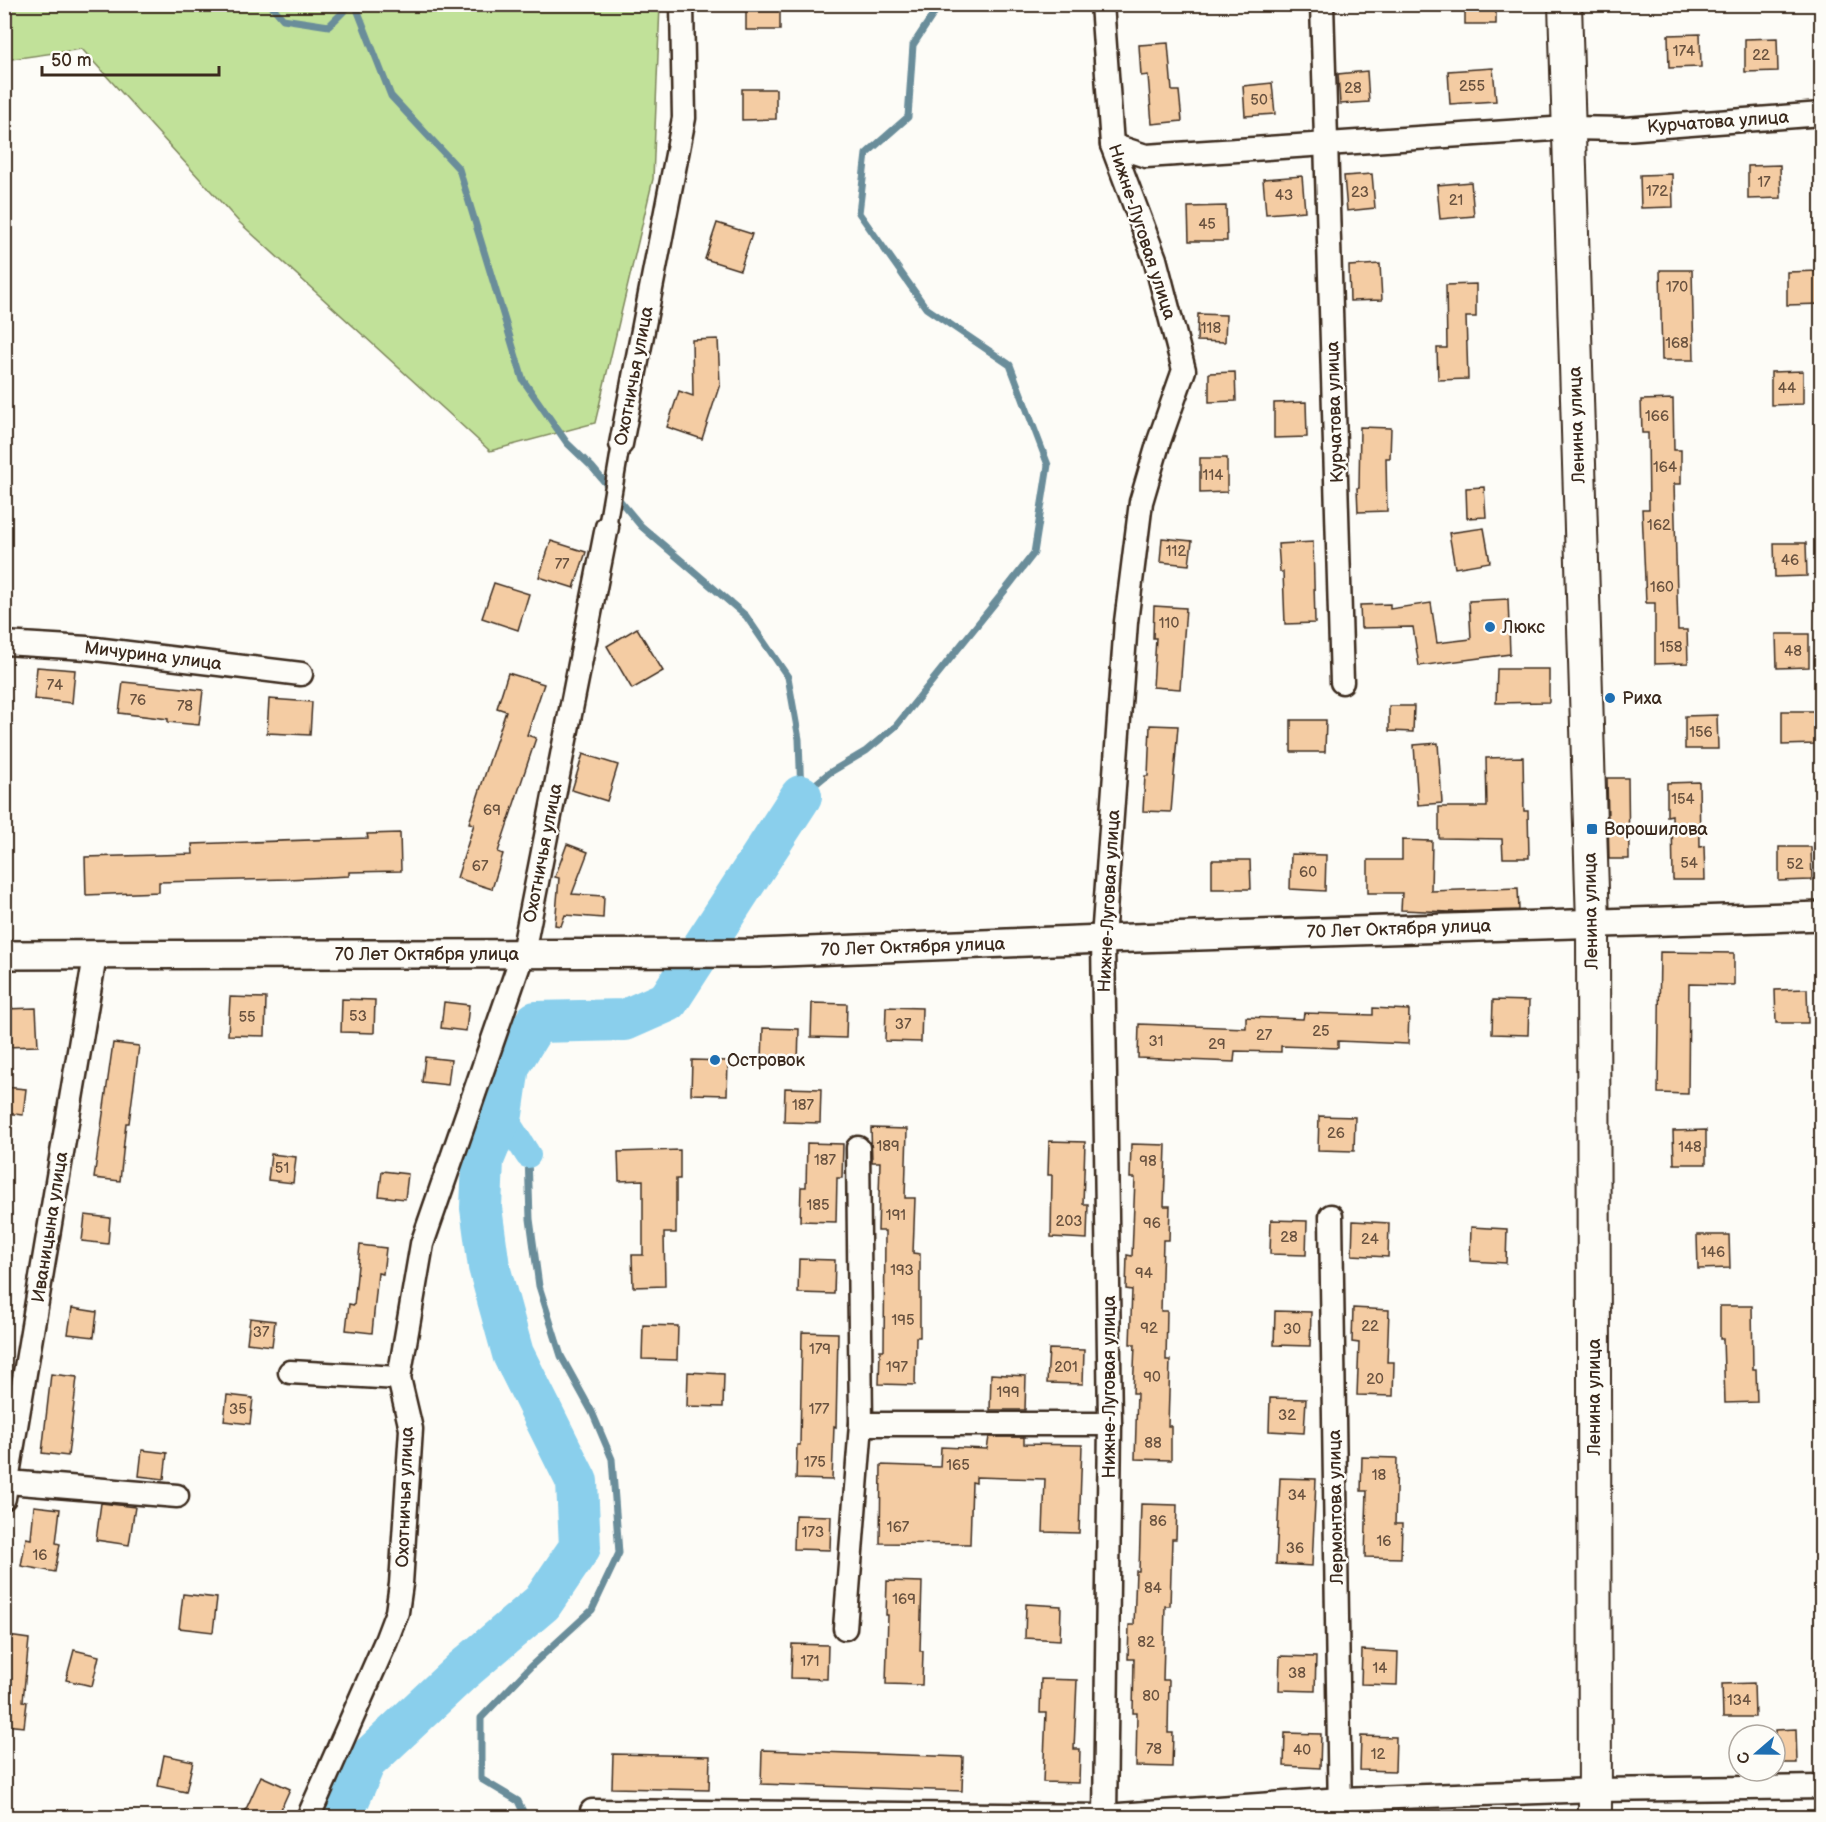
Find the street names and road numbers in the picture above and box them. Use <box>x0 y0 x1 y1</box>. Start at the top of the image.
street label: Курчатова улица <box>1646 107 1790 137</box>
street label: Нижне-Луговая улица <box>1104 142 1180 323</box>
street label: Охотничья улица <box>610 304 658 447</box>
street label: Курчатова улица <box>1322 340 1348 483</box>
street label: Ленина улица <box>1564 366 1590 485</box>
street label: Мичурина улица <box>83 637 223 675</box>
street label: Охотничья улица <box>519 781 567 924</box>
street label: Нижне-Луговая улица <box>1094 809 1124 993</box>
street label: Ленина улица <box>1579 852 1603 971</box>
street label: 70 Лет Октября улица <box>1306 915 1492 943</box>
street label: 70 Лет Октября улица <box>820 933 1006 961</box>
street label: 70 Лет Октября улица <box>335 944 520 965</box>
street label: Иваницына улица <box>28 1150 72 1304</box>
street label: Нижне-Луговая улица <box>1099 1295 1120 1479</box>
street label: Ленина улица <box>1584 1338 1605 1457</box>
street label: Охотничья улица <box>392 1426 418 1568</box>
street label: Лермонтова улица <box>1324 1429 1348 1586</box>

